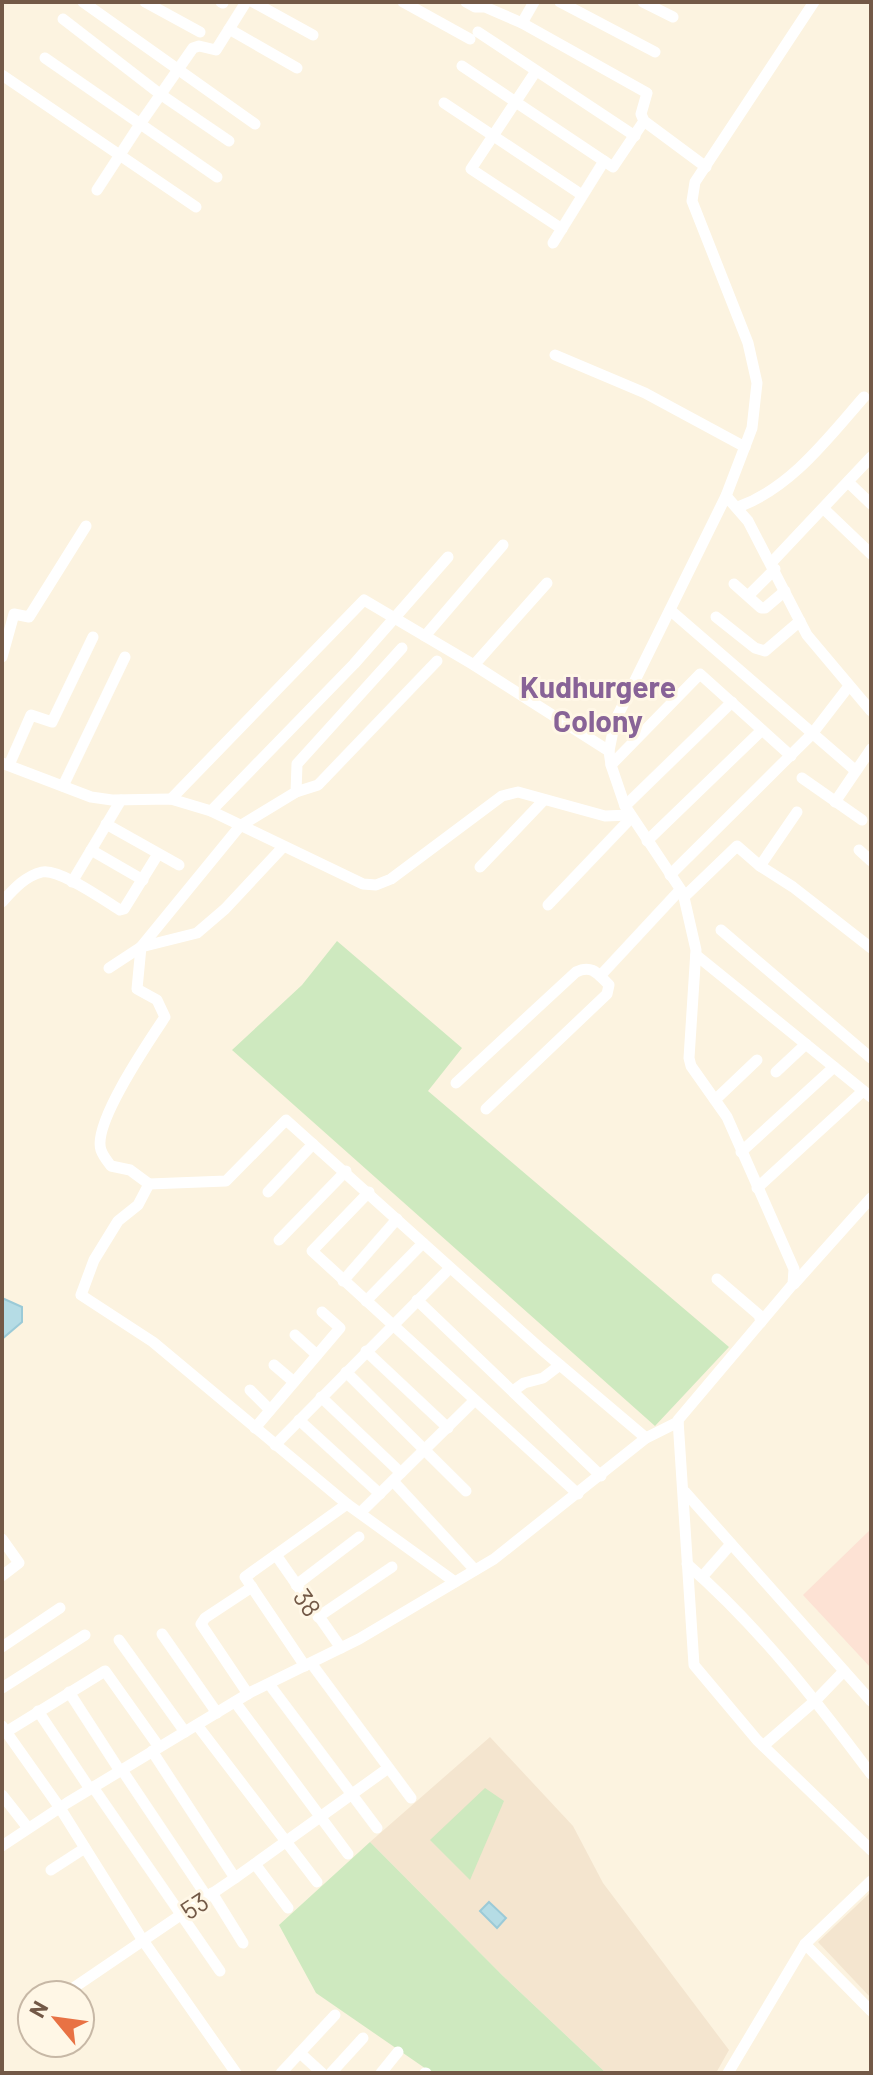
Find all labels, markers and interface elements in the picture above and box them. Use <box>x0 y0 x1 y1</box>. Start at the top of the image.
district label: Kudhurgere Colony <box>520 668 676 738</box>
street label: 38 <box>288 1582 328 1622</box>
street label: 53 <box>174 1885 214 1925</box>
north arrow <box>16 1979 96 2059</box>
text: N <box>23 1996 53 2022</box>

